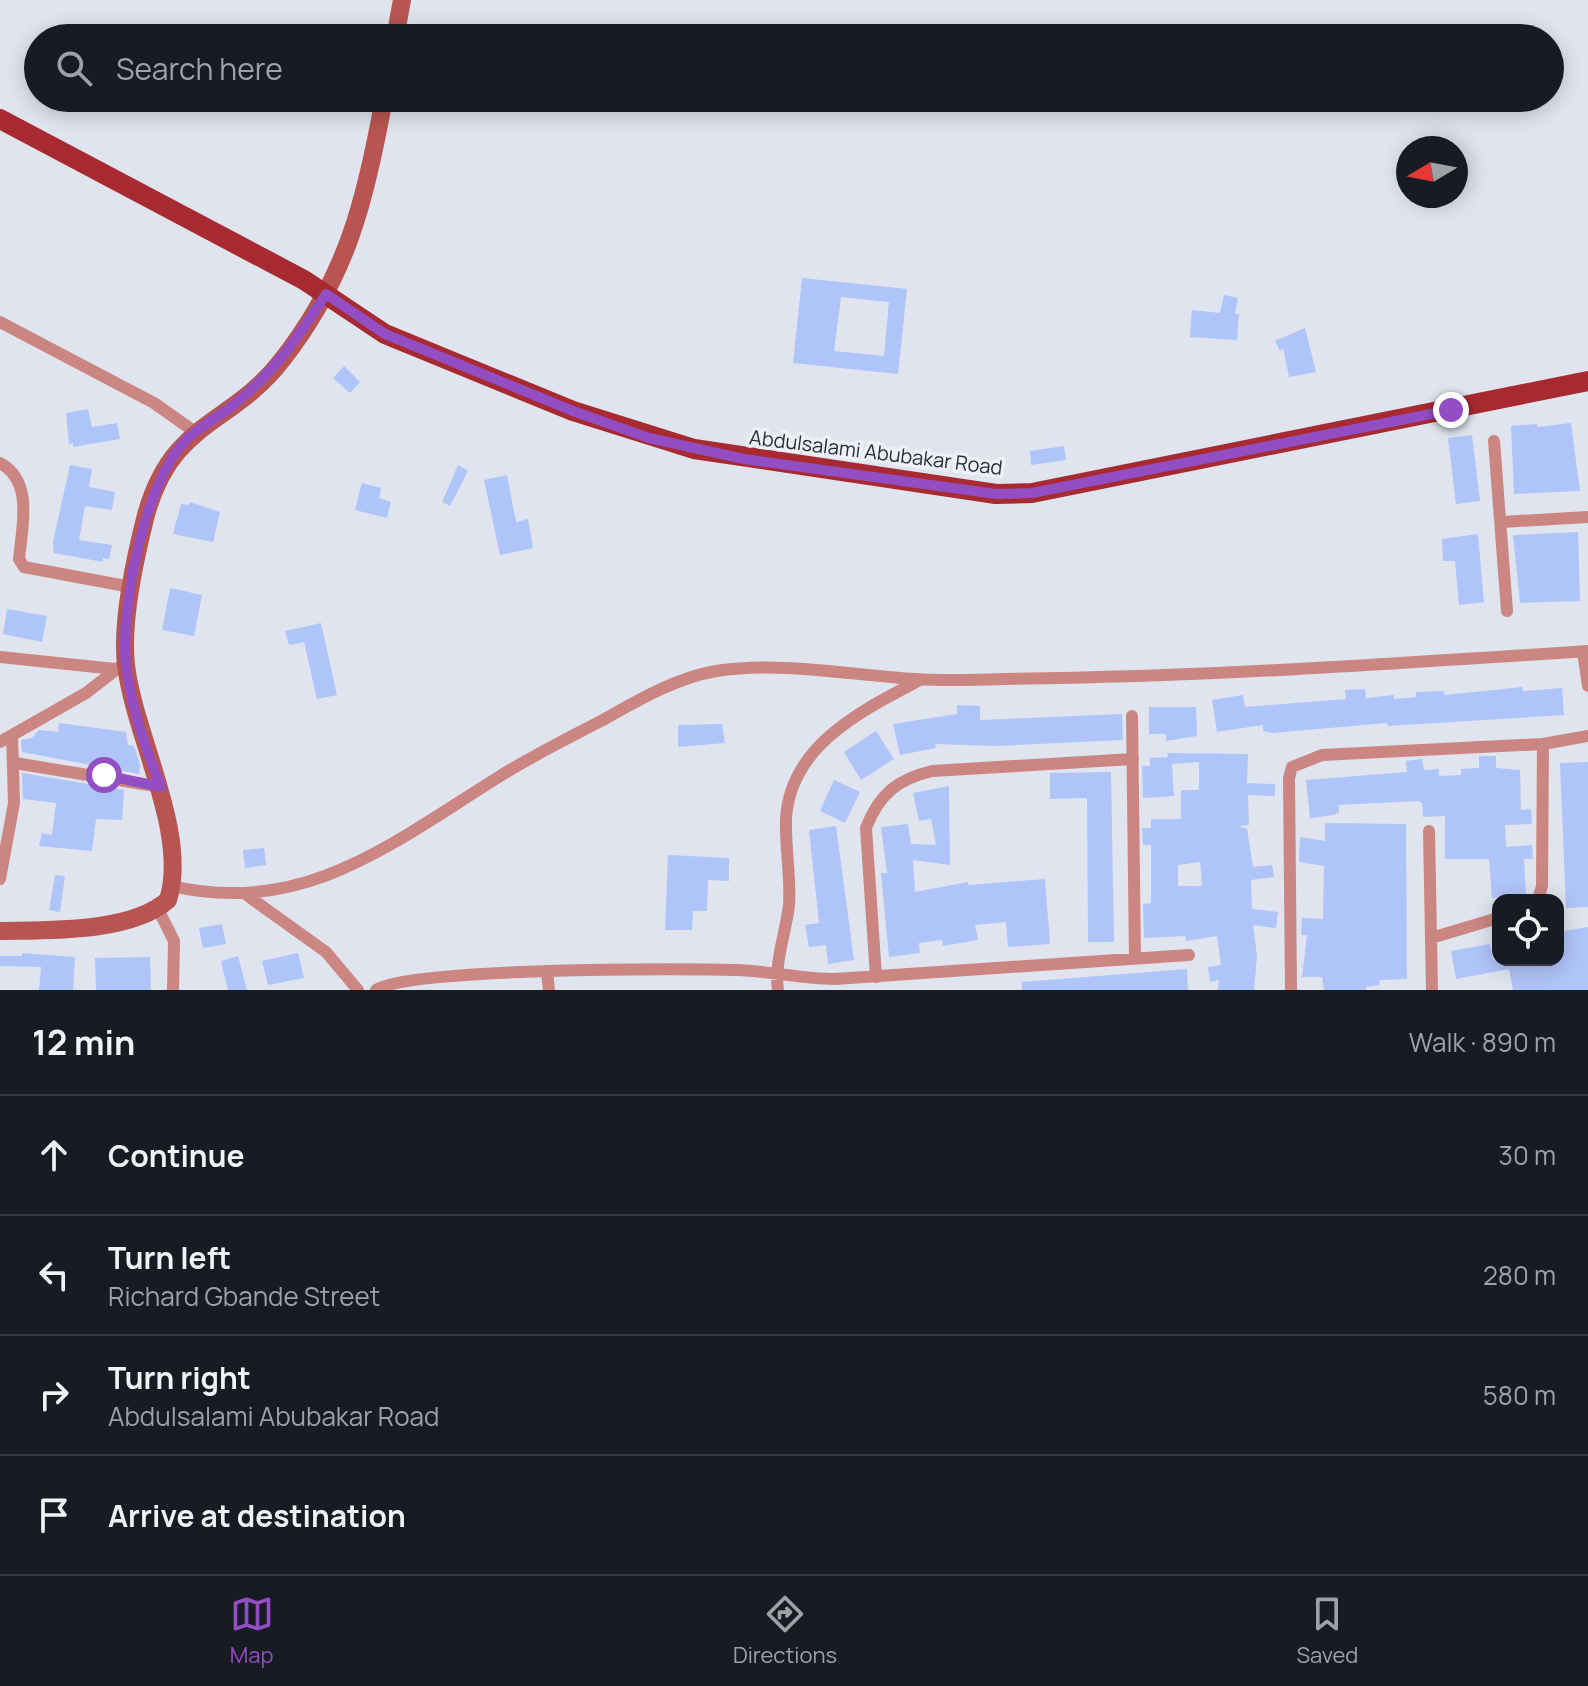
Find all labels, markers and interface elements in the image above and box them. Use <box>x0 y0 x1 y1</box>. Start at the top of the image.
search box <box>24 24 1564 112</box>
icon: search <box>52 46 96 90</box>
text: Search here <box>116 48 283 89</box>
north arrow <box>1396 136 1468 208</box>
route end <box>1433 392 1469 428</box>
street label: Abdulsalami Abubakar Road <box>748 423 1004 481</box>
route start <box>86 757 122 793</box>
map controls <box>1492 894 1564 966</box>
button: locate <box>1492 894 1564 966</box>
text: 12 min <box>32 1019 135 1065</box>
text: Walk · 890 m <box>1409 1024 1556 1060</box>
icon: ahead <box>32 1133 76 1177</box>
text: Continue <box>108 1135 244 1176</box>
text: 30 m <box>1499 1137 1556 1173</box>
text: Turn left <box>108 1237 231 1278</box>
icon: left <box>32 1253 76 1297</box>
text: 280 m <box>1483 1257 1556 1293</box>
text: Richard Gbande Street <box>108 1278 380 1314</box>
text: Turn right <box>108 1357 251 1398</box>
icon: right <box>32 1373 76 1417</box>
text: 580 m <box>1483 1377 1556 1413</box>
text: Abdulsalami Abubakar Road <box>108 1398 439 1434</box>
icon: arrive <box>32 1493 76 1537</box>
text: Arrive at destination <box>108 1495 406 1536</box>
tab: Map <box>230 1592 274 1670</box>
tab: Directions <box>733 1592 837 1670</box>
tab: Saved <box>1296 1592 1358 1670</box>

